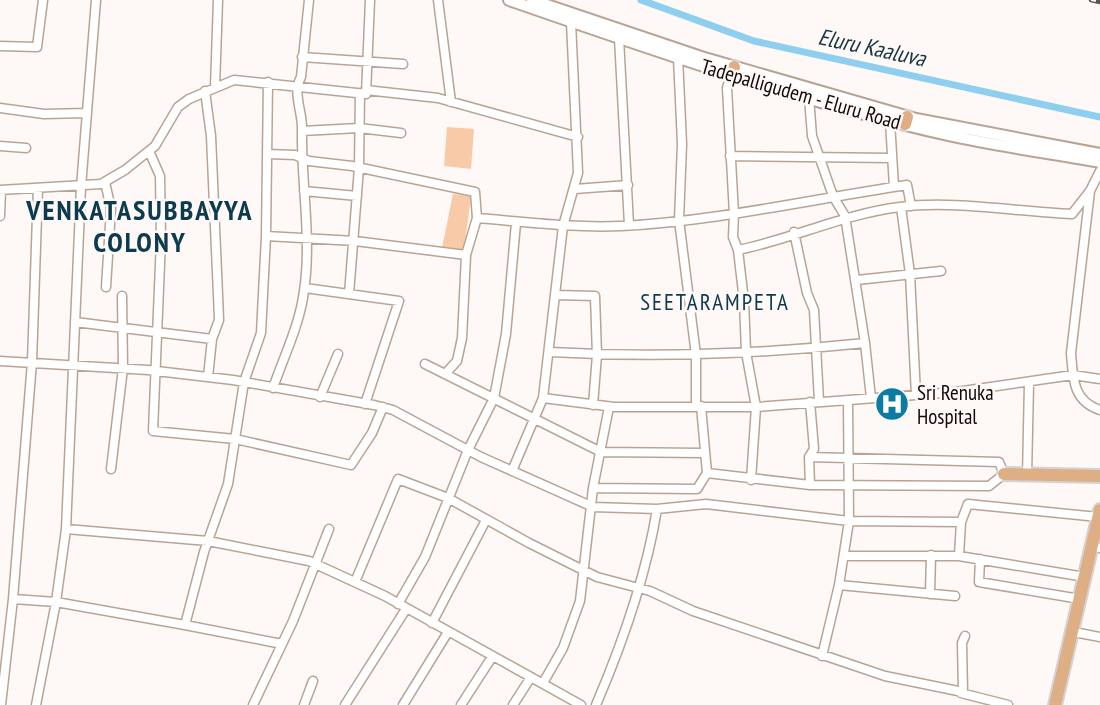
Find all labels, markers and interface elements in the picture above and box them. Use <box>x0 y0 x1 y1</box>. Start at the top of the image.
water label: Eluru Kaaluva <box>816 21 930 73</box>
street label: Tadepalligudem - Eluru Road <box>698 53 904 135</box>
district label: VENKATASUBBAYYA COLONY <box>25 191 254 260</box>
district label: SEETARAMPETA <box>640 287 790 316</box>
place label: Sri Renuka Hospital <box>917 379 994 430</box>
hospital icon: Sri Renuka Hospital <box>873 385 911 423</box>

